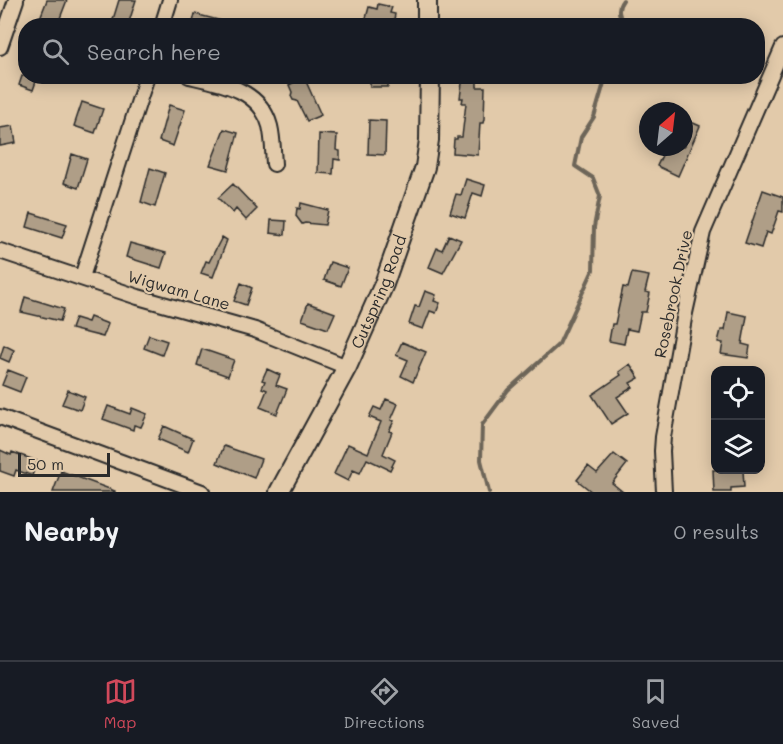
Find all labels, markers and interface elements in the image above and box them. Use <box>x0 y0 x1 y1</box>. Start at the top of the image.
search box <box>18 18 765 84</box>
icon: search <box>39 35 72 68</box>
text: Search here <box>87 37 221 66</box>
north arrow <box>639 102 693 156</box>
street label: Rosebrook Drive <box>649 228 696 360</box>
street label: Cutspring Road <box>346 232 410 352</box>
street label: Wigwam Lane <box>125 265 233 314</box>
map controls <box>711 366 765 474</box>
button: locate <box>711 366 765 420</box>
button: layers <box>711 420 765 474</box>
scale bar <box>18 450 110 478</box>
text: 50 m <box>27 453 64 474</box>
text: Nearby <box>24 514 119 548</box>
text: 0 results <box>674 518 759 544</box>
tab: Map <box>104 675 137 732</box>
tab: Directions <box>344 675 425 732</box>
tab: Saved <box>632 675 679 732</box>

